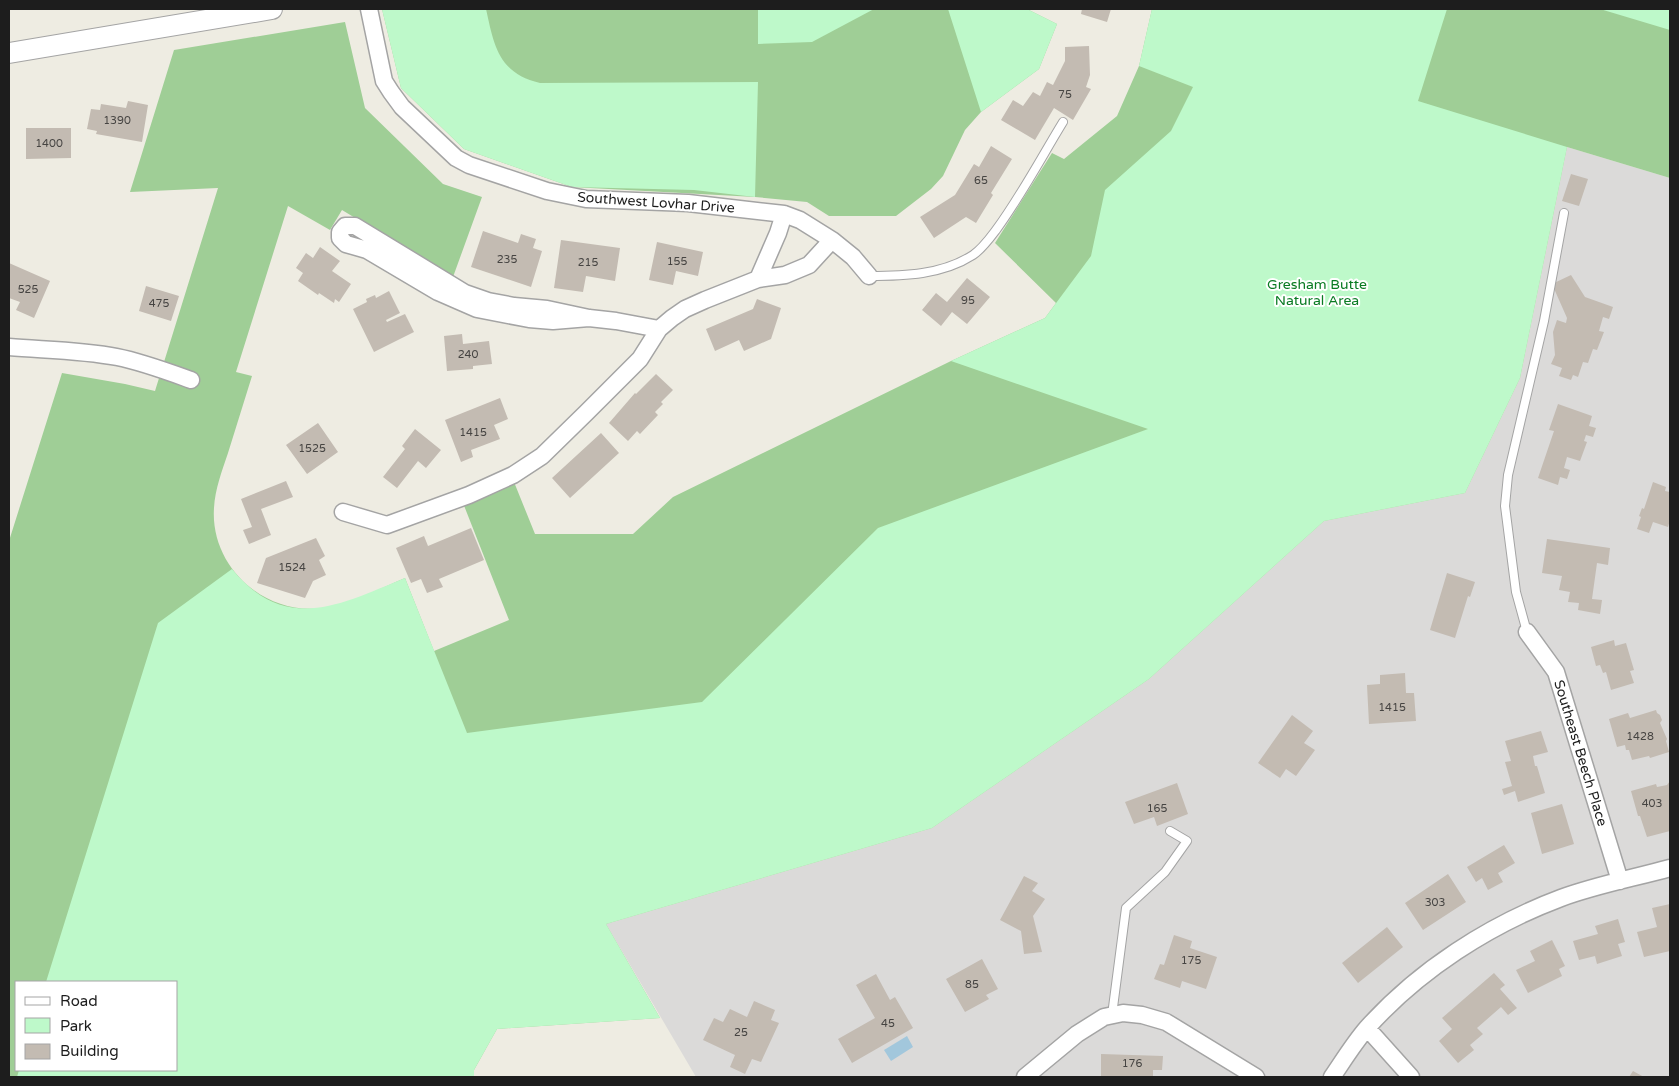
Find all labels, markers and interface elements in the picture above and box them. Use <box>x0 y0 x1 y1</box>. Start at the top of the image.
house number: 75 <box>1058 88 1072 101</box>
house number: 1390 <box>103 114 131 127</box>
house number: 1400 <box>35 137 63 150</box>
house number: 65 <box>974 174 988 187</box>
street label: Southwest Lovhar Drive <box>577 189 735 216</box>
house number: 235 <box>497 253 517 266</box>
house number: 155 <box>667 255 687 268</box>
house number: 215 <box>578 256 598 269</box>
park label: Gresham Butte Natural Area <box>1267 276 1367 309</box>
house number: 525 <box>18 283 38 296</box>
house number: 95 <box>961 294 975 307</box>
house number: 475 <box>149 297 169 310</box>
house number: 240 <box>458 348 478 361</box>
house number: 1415 <box>459 426 487 439</box>
house number: 1525 <box>298 442 326 455</box>
house number: 1524 <box>278 561 306 574</box>
street label: Southeast Beech Place <box>1550 678 1611 828</box>
house number: 1415 <box>1378 701 1406 714</box>
house number: 1428 <box>1626 730 1654 743</box>
house number: 403 <box>1642 797 1662 810</box>
house number: 165 <box>1147 802 1167 815</box>
house number: 303 <box>1425 896 1445 909</box>
house number: 175 <box>1181 954 1201 967</box>
house number: 85 <box>965 978 979 991</box>
legend <box>15 981 178 1071</box>
text: Road <box>60 992 98 1010</box>
text: Park <box>60 1017 92 1035</box>
house number: 45 <box>881 1017 895 1030</box>
house number: 25 <box>734 1026 748 1039</box>
text: Building <box>60 1042 119 1060</box>
house number: 176 <box>1122 1057 1142 1070</box>

